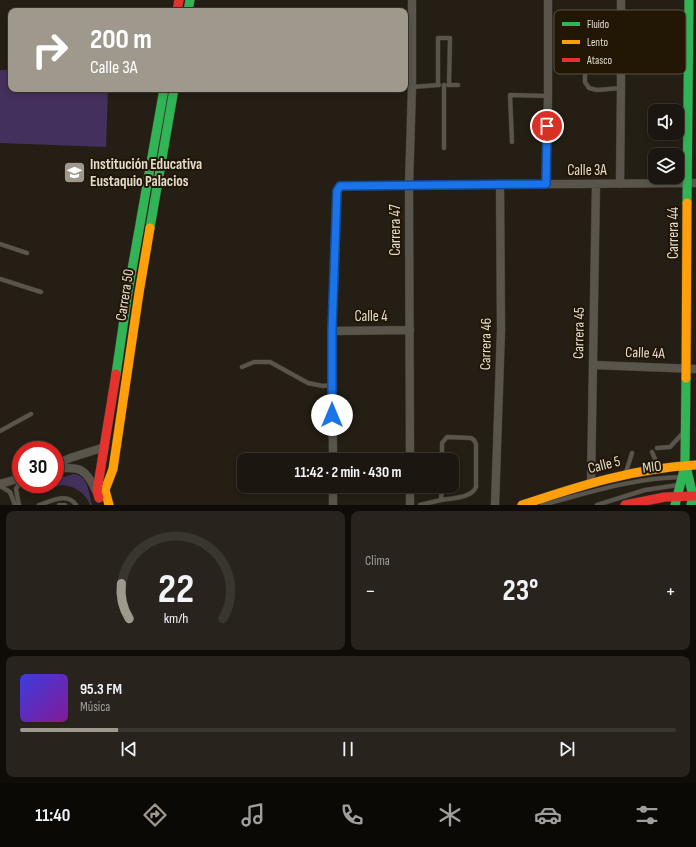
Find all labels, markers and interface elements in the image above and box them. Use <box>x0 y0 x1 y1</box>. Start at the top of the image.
legend <box>554 10 686 74</box>
text: Fluido <box>587 18 609 31</box>
text: 200 m <box>90 23 152 56</box>
icon: right <box>24 24 76 76</box>
text: Lento <box>587 36 608 49</box>
text: Atasco <box>586 54 613 67</box>
text: Calle 3A <box>90 57 137 78</box>
map controls <box>648 104 684 184</box>
button: sound <box>648 104 684 140</box>
pin <box>530 109 564 143</box>
icon: arrive <box>536 115 558 137</box>
button: layers <box>648 148 684 184</box>
place label: Institución Educativa Eustaquio Palacios <box>90 155 202 191</box>
school or university icon: Institución Educativa Eustaquio Palacios <box>62 160 88 186</box>
street label: Calle 3A <box>567 161 607 180</box>
street label: Carrera 47 <box>386 204 405 256</box>
street label: Carrera 44 <box>664 207 683 259</box>
street label: Carrera 50 <box>112 268 138 322</box>
street label: Calle 4 <box>354 307 388 326</box>
street label: Carrera 45 <box>569 307 589 359</box>
street label: Carrera 46 <box>476 318 496 370</box>
street label: Calle 4A <box>625 343 666 363</box>
position arrow <box>311 394 353 436</box>
speed limit sign: 30 <box>12 441 64 493</box>
street label: Calle 5 <box>586 452 622 478</box>
street label: MIO <box>641 456 663 478</box>
text: 11:42 · 2 min · 430 m <box>295 463 401 482</box>
text: Clima <box>365 553 390 569</box>
text: 22 <box>157 564 194 613</box>
text: 23° <box>502 573 539 609</box>
text: − <box>365 578 376 605</box>
text: + <box>665 578 676 605</box>
text: km/h <box>163 609 188 626</box>
text: 95.3 FM <box>80 680 122 699</box>
text: Música <box>80 699 110 715</box>
icon: previous <box>118 738 140 760</box>
icon: pause <box>337 738 359 760</box>
icon: next <box>556 738 578 760</box>
icon: directions <box>141 801 169 829</box>
icon: music <box>239 801 267 829</box>
icon: phone <box>338 801 366 829</box>
icon: climate <box>436 801 464 829</box>
icon: car <box>534 801 562 829</box>
icon: filters <box>633 801 661 829</box>
text: 11:40 <box>35 805 70 826</box>

